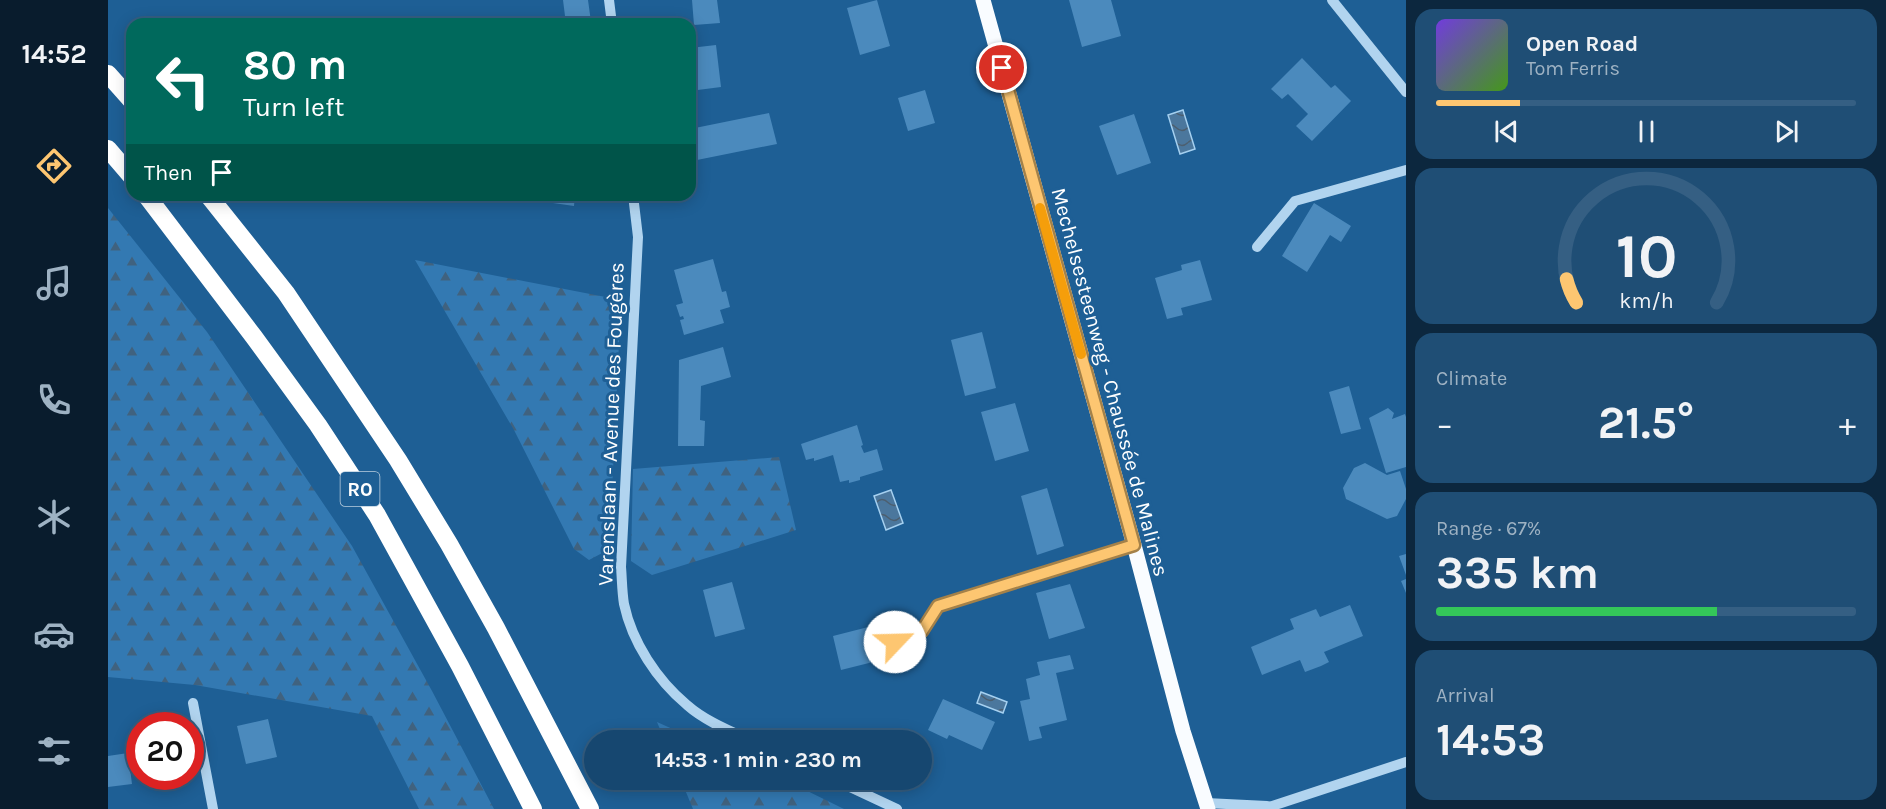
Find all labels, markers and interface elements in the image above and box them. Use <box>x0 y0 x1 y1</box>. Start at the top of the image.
text: Open Road <box>1526 31 1638 57</box>
text: 14:52 <box>21 38 87 70</box>
text: 80 m <box>243 40 347 90</box>
icon: left <box>144 42 222 120</box>
pin <box>976 42 1027 93</box>
icon: arrive <box>985 51 1018 84</box>
text: Tom Ferris <box>1526 57 1620 80</box>
text: Turn left <box>243 91 344 123</box>
icon: previous <box>1490 115 1523 148</box>
icon: pause <box>1630 115 1663 148</box>
icon: next <box>1770 115 1803 148</box>
icon: directions <box>33 145 75 187</box>
icon: arrive <box>205 156 238 189</box>
text: Then <box>144 160 193 186</box>
street label: Mechelsesteenweg - Chaussée de Malines <box>1046 185 1174 579</box>
text: 10 <box>1615 220 1677 293</box>
icon: music <box>33 262 75 304</box>
street label: Varenslaan - Avenue des Fougères <box>593 262 629 586</box>
text: km/h <box>1619 288 1673 313</box>
text: Climate <box>1436 367 1507 390</box>
icon: phone <box>33 379 75 421</box>
text: 21.5° <box>1598 397 1694 449</box>
text: − <box>1436 405 1453 443</box>
text: + <box>1839 405 1856 443</box>
road number: R0 <box>340 472 380 506</box>
icon: climate <box>33 496 75 538</box>
text: Range · 67% <box>1436 517 1541 540</box>
text: 335 km <box>1436 547 1599 599</box>
position arrow <box>863 610 927 674</box>
icon: car <box>33 613 75 655</box>
text: Arrival <box>1436 684 1495 707</box>
speed limit sign: 20 <box>126 712 204 790</box>
text: 14:53 <box>1436 714 1545 766</box>
icon: filters <box>33 730 75 772</box>
text: 14:53 · 1 min · 230 m <box>654 747 862 773</box>

